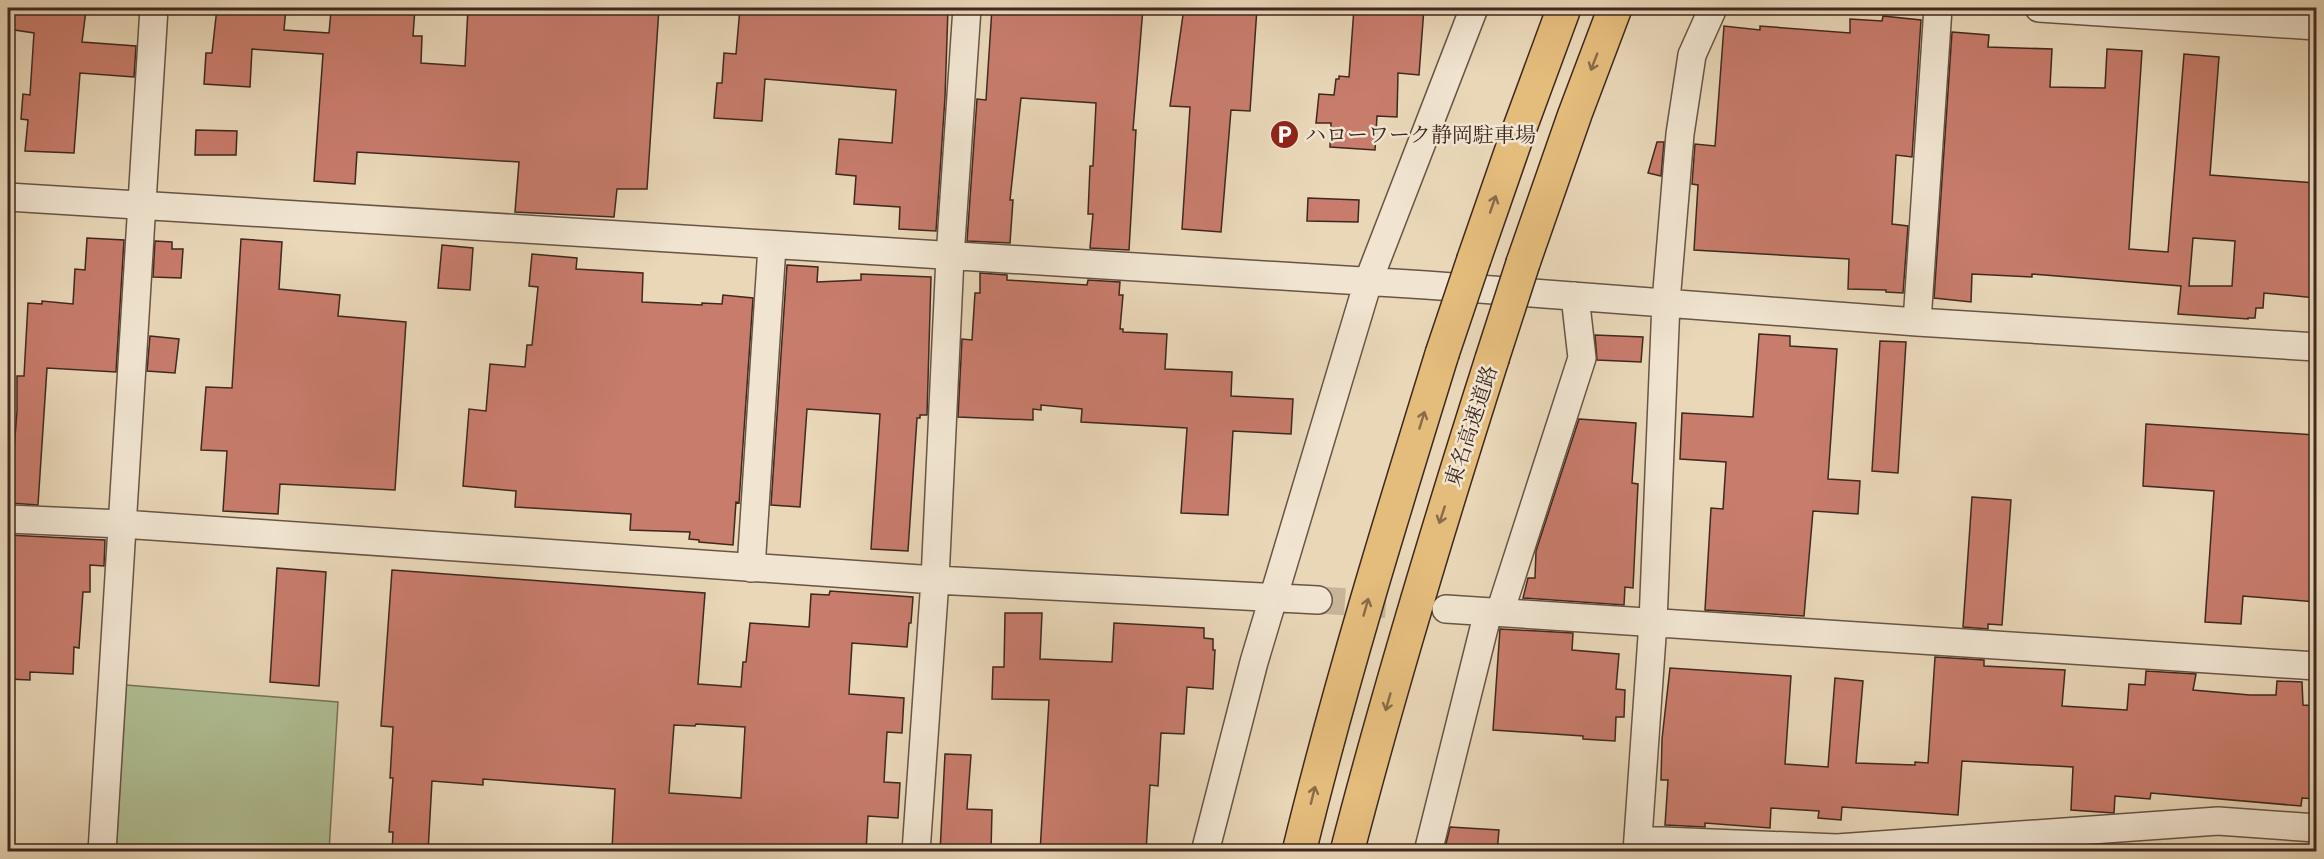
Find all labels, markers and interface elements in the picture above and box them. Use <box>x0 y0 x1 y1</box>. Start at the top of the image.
one-way arrow <box>1588 52 1599 71</box>
parking icon: ハローワーク静岡駐車場 <box>1268 119 1300 151</box>
place label: ハローワーク静岡駐車場 <box>1305 122 1536 151</box>
one-way arrow <box>1488 195 1499 214</box>
street label: 東名高速道路 <box>1439 362 1506 491</box>
one-way arrow <box>1417 411 1428 430</box>
one-way arrow <box>1436 505 1447 524</box>
one-way arrow <box>1361 598 1372 617</box>
one-way arrow <box>1382 692 1393 711</box>
one-way arrow <box>1307 786 1319 805</box>

